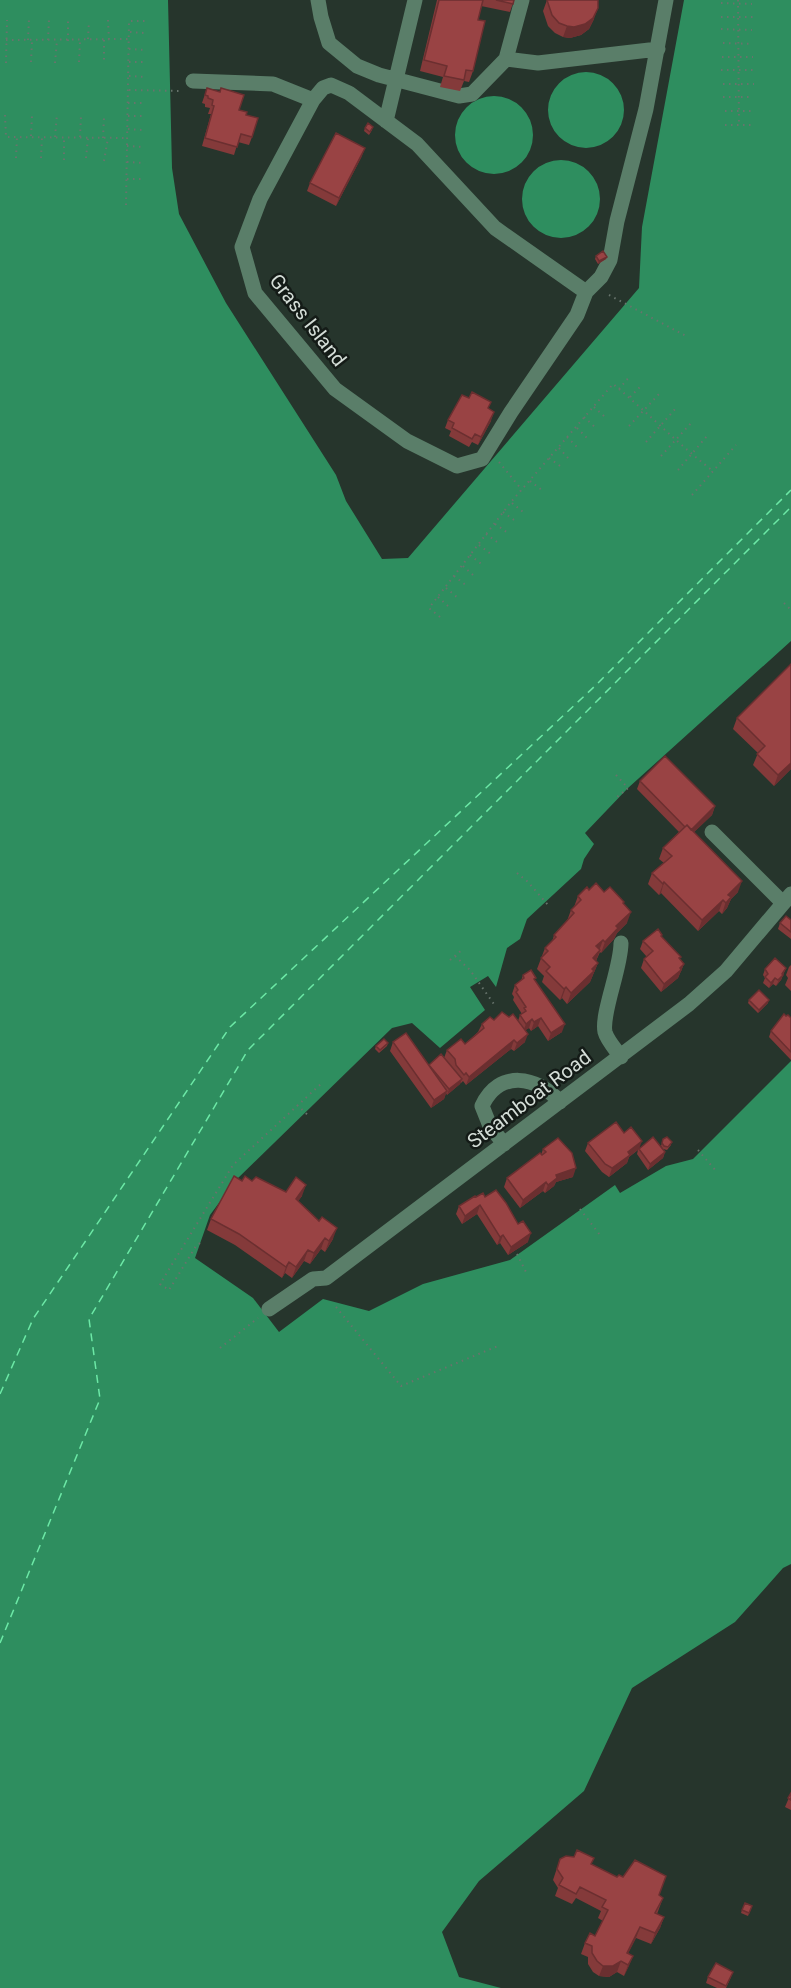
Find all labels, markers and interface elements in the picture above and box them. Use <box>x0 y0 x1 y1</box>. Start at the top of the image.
street label: Grass Island <box>265 269 351 371</box>
street label: Steamboat Road <box>463 1045 595 1153</box>

